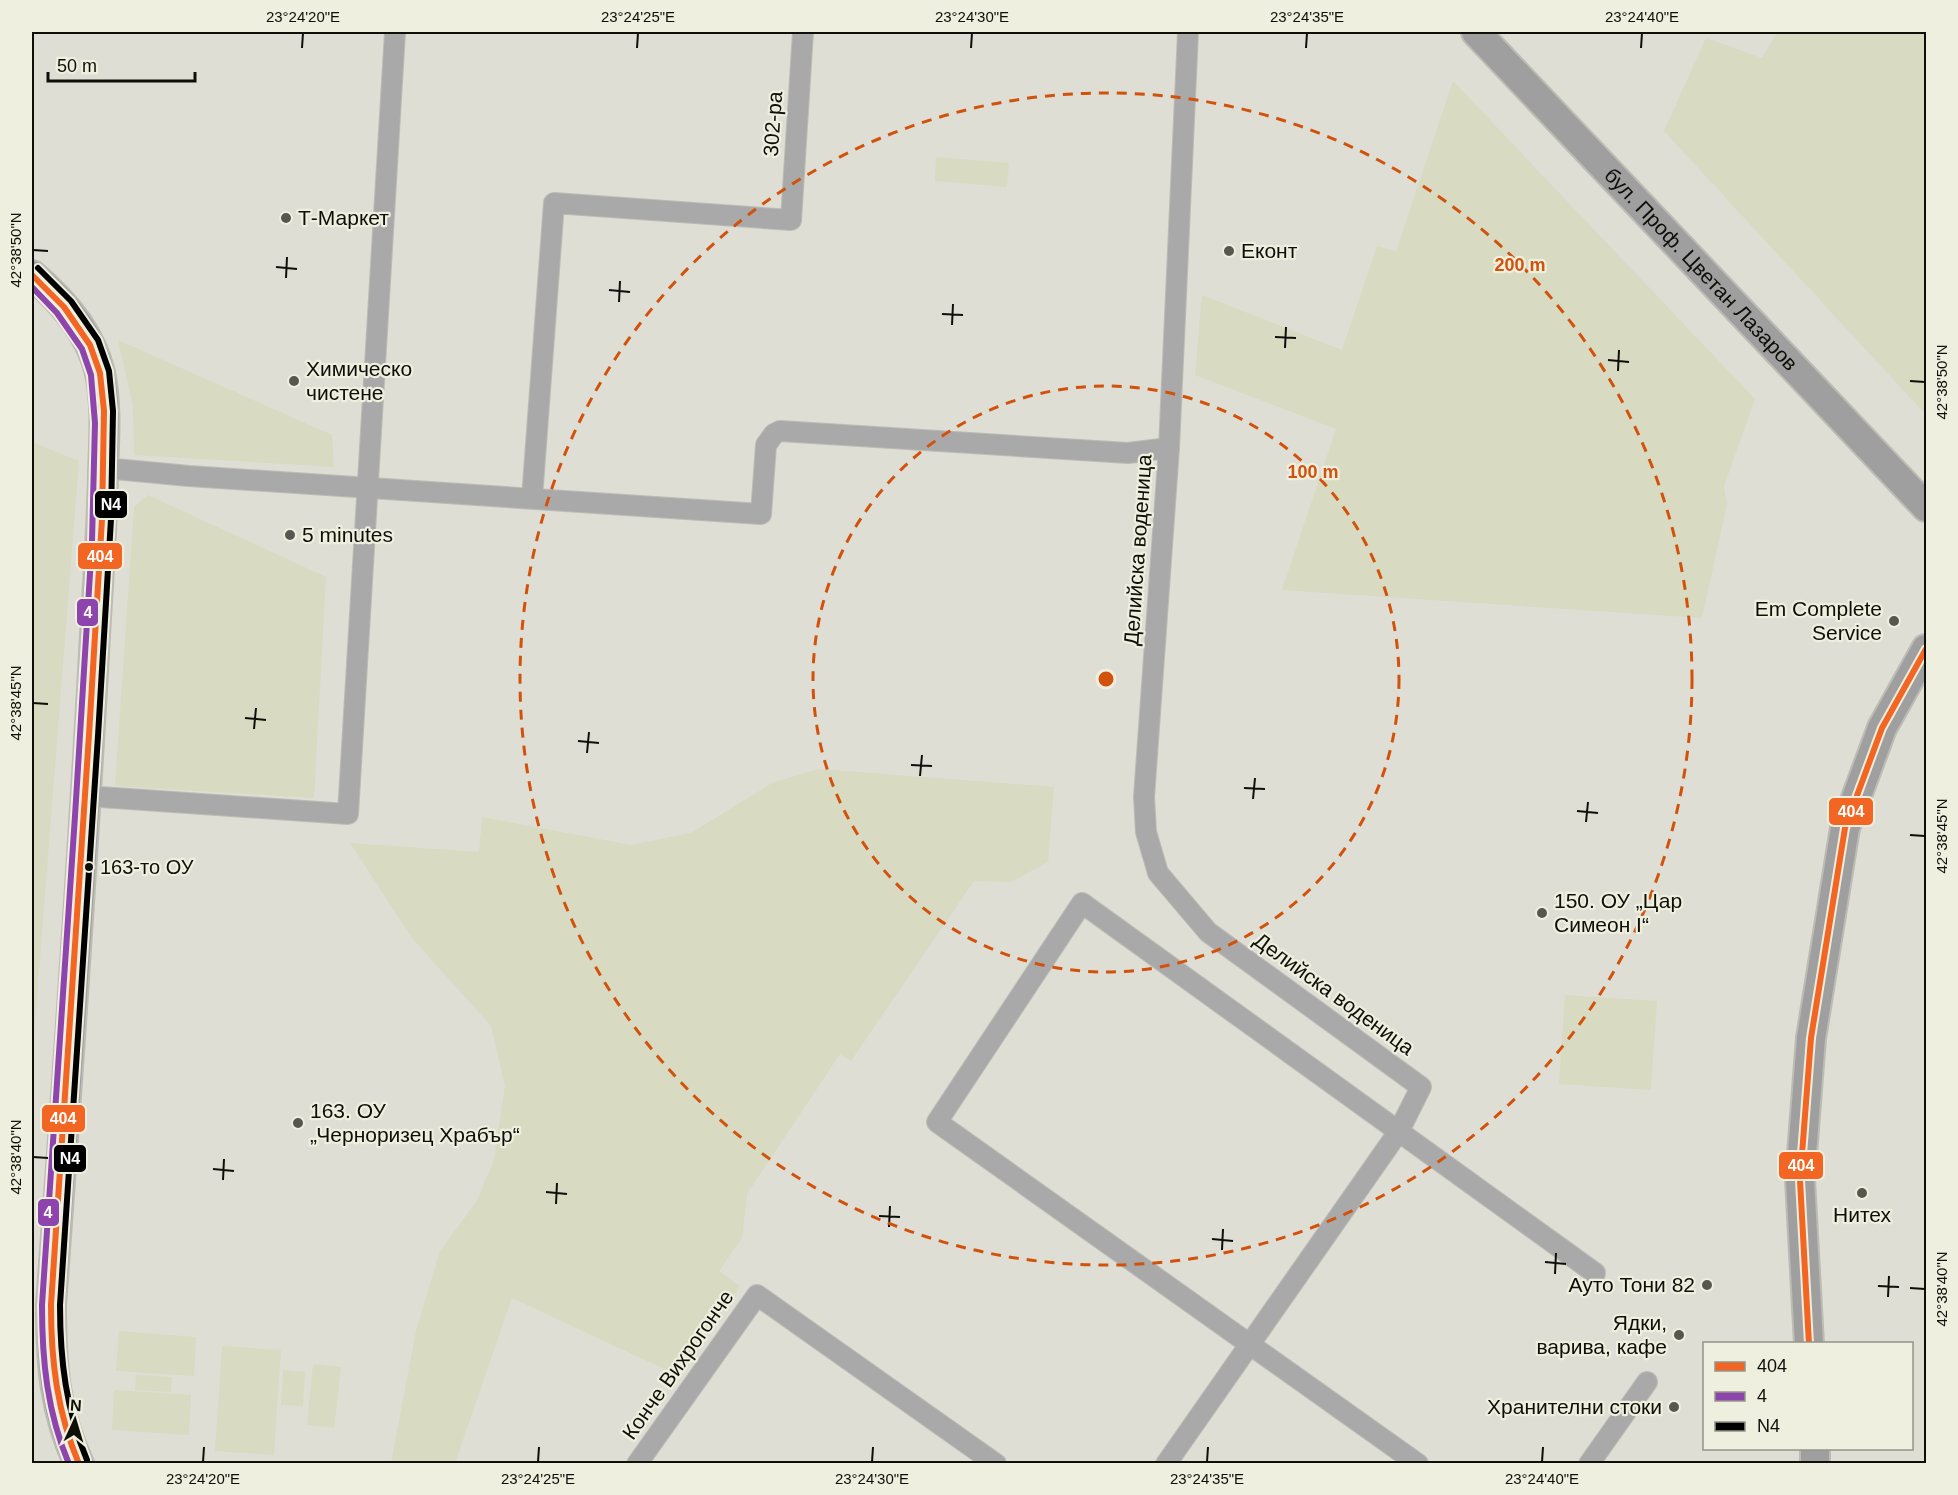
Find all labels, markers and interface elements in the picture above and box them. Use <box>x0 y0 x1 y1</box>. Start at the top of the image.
text: 23°24'20"E <box>266 8 340 25</box>
text: 23°24'25"E <box>601 8 675 25</box>
text: 23°24'30"E <box>935 8 1009 25</box>
text: 23°24'35"E <box>1270 8 1344 25</box>
text: 23°24'40"E <box>1605 8 1679 25</box>
scale bar <box>48 45 195 83</box>
text: 50 m <box>57 56 97 76</box>
street label: 302-ра <box>759 90 786 157</box>
street label: бул. Проф. Цветан Лазаров <box>1600 163 1802 375</box>
place label: Т-Маркет <box>298 206 389 229</box>
marker: Т-Маркет <box>279 211 293 225</box>
text: 42°38'50"N <box>7 212 24 288</box>
place label: Еконт <box>1241 239 1298 262</box>
marker: Еконт <box>1222 244 1236 258</box>
text: 200 m <box>1494 255 1546 275</box>
text: 42°38'50"N <box>1933 344 1950 420</box>
place label: Химическо чистене <box>306 357 412 404</box>
marker: Химическо чистене <box>287 374 301 388</box>
street label: Делийска воденица <box>1119 453 1156 646</box>
text: 100 m <box>1287 462 1339 482</box>
line badge: N4 <box>94 490 128 519</box>
text: N4 <box>101 496 121 513</box>
place label: 5 minutes <box>302 523 393 546</box>
marker: 5 minutes <box>283 528 297 542</box>
line badge: 404 <box>77 542 123 570</box>
text: 404 <box>87 548 113 565</box>
place label: Em Complete Service <box>1755 597 1882 644</box>
line badge: 4 <box>76 598 99 627</box>
text: 4 <box>84 604 93 621</box>
marker: Em Complete Service <box>1887 614 1901 628</box>
text: 42°38'45"N <box>7 665 24 741</box>
centre of rings <box>1096 669 1116 689</box>
line badge: 404 <box>1828 797 1874 826</box>
text: 42°38'45"N <box>1933 798 1950 874</box>
text: 404 <box>1838 803 1864 820</box>
place label: 163-то ОУ <box>100 856 194 878</box>
marker: 163-то ОУ <box>83 861 95 873</box>
place label: 150. ОУ „Цар Симеон I“ <box>1554 889 1682 936</box>
marker: 150. ОУ „Цар Симеон I“ <box>1535 906 1549 920</box>
street label: Делийска воденица <box>1250 928 1419 1059</box>
place label: 163. ОУ „Черноризец Храбър“ <box>310 1099 520 1146</box>
line badge: 404 <box>41 1104 86 1133</box>
text: 404 <box>50 1110 76 1127</box>
marker: 163. ОУ „Черноризец Храбър“ <box>291 1116 305 1130</box>
text: 42°38'40"N <box>7 1119 24 1195</box>
line badge: N4 <box>53 1144 87 1173</box>
text: N4 <box>60 1150 80 1167</box>
line badge: 404 <box>1778 1151 1824 1180</box>
text: 404 <box>1788 1157 1814 1174</box>
marker: Нитех <box>1855 1186 1869 1200</box>
line badge: 4 <box>37 1198 60 1227</box>
place label: Нитех <box>1833 1203 1891 1226</box>
text: 4 <box>44 1204 53 1221</box>
text: 42°38'40"N <box>1933 1251 1950 1327</box>
place label: Ауто Тони 82 <box>1568 1273 1695 1296</box>
marker: Ауто Тони 82 <box>1700 1278 1714 1292</box>
street label: Конче Вихрогонче <box>618 1286 738 1444</box>
place label: Ядки, варива, кафе <box>1536 1311 1667 1358</box>
marker: Ядки, варива, кафе <box>1672 1328 1686 1342</box>
legend <box>1703 1342 1913 1450</box>
text: 404 <box>1757 1356 1787 1376</box>
text: 4 <box>1757 1386 1767 1406</box>
north arrow <box>45 1390 105 1450</box>
place label: Хранителни стоки <box>1487 1395 1662 1418</box>
text: N <box>70 1397 82 1414</box>
marker: Хранителни стоки <box>1667 1400 1681 1414</box>
text: N4 <box>1757 1416 1780 1436</box>
text: 23°24'20"E <box>166 1470 240 1487</box>
text: 23°24'25"E <box>501 1470 575 1487</box>
text: 23°24'30"E <box>835 1470 909 1487</box>
text: 23°24'35"E <box>1170 1470 1244 1487</box>
text: 23°24'40"E <box>1505 1470 1579 1487</box>

